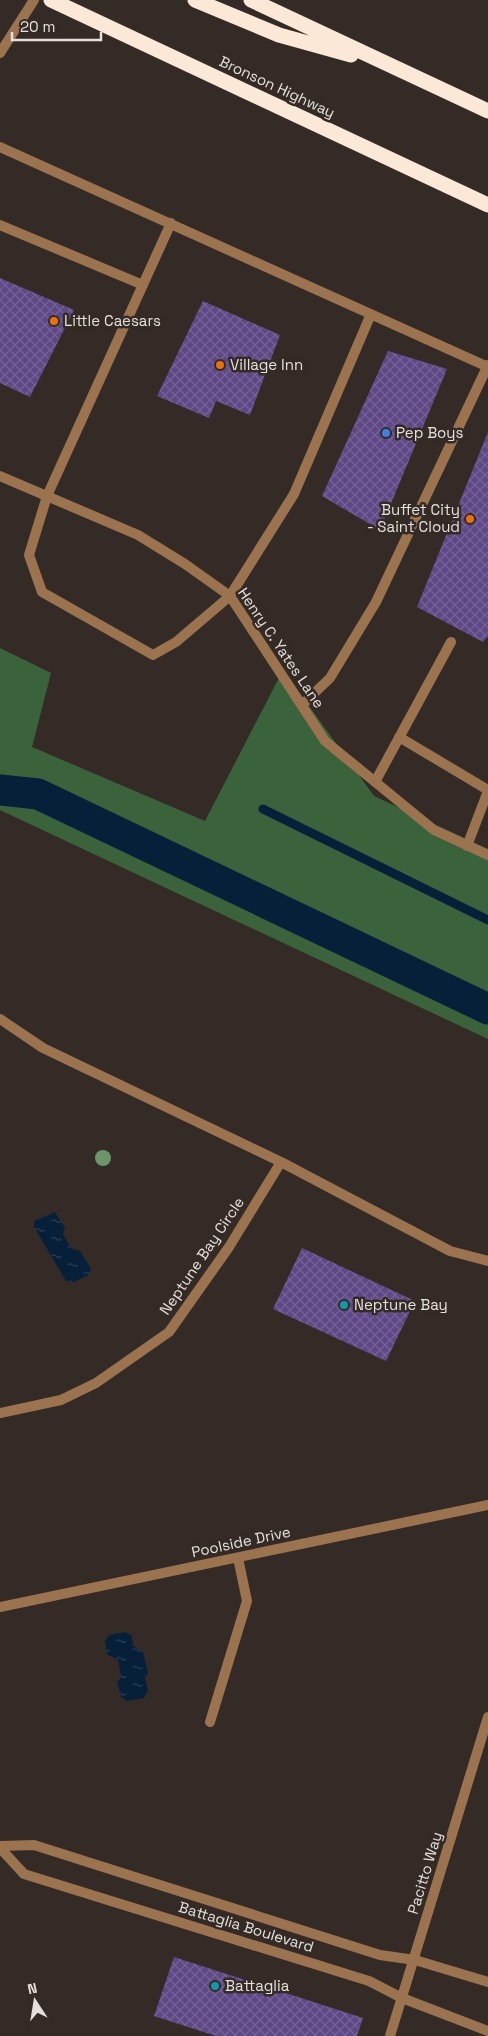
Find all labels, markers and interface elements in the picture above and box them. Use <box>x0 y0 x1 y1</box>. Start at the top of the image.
scale bar <box>12 10 101 42</box>
text: 20 m <box>20 17 55 36</box>
street label: Bronson Highway <box>216 51 338 122</box>
place label: Little Caesars <box>64 311 161 330</box>
marker: Little Caesars <box>48 315 60 327</box>
place label: Village Inn <box>230 355 303 374</box>
marker: Village Inn <box>214 359 226 371</box>
place label: Pep Boys <box>396 423 464 442</box>
marker: Pep Boys <box>380 427 392 439</box>
place label: Buffet City - Saint Cloud <box>367 500 460 536</box>
marker: Buffet City - Saint Cloud <box>464 513 476 525</box>
street label: Henry C. Yates Lane <box>234 584 329 712</box>
street label: Neptune Bay Circle <box>155 1193 248 1318</box>
place label: Neptune Bay <box>354 1295 448 1314</box>
marker: Neptune Bay <box>338 1299 350 1311</box>
street label: Poolside Drive <box>190 1522 292 1561</box>
street label: Pacitto Way <box>403 1829 446 1916</box>
street label: Battaglia Boulevard <box>176 1897 316 1956</box>
north arrow <box>10 1976 60 2026</box>
place label: Battaglia <box>225 1976 290 1995</box>
text: N <box>26 1979 39 1998</box>
marker: Battaglia <box>209 1980 221 1992</box>

